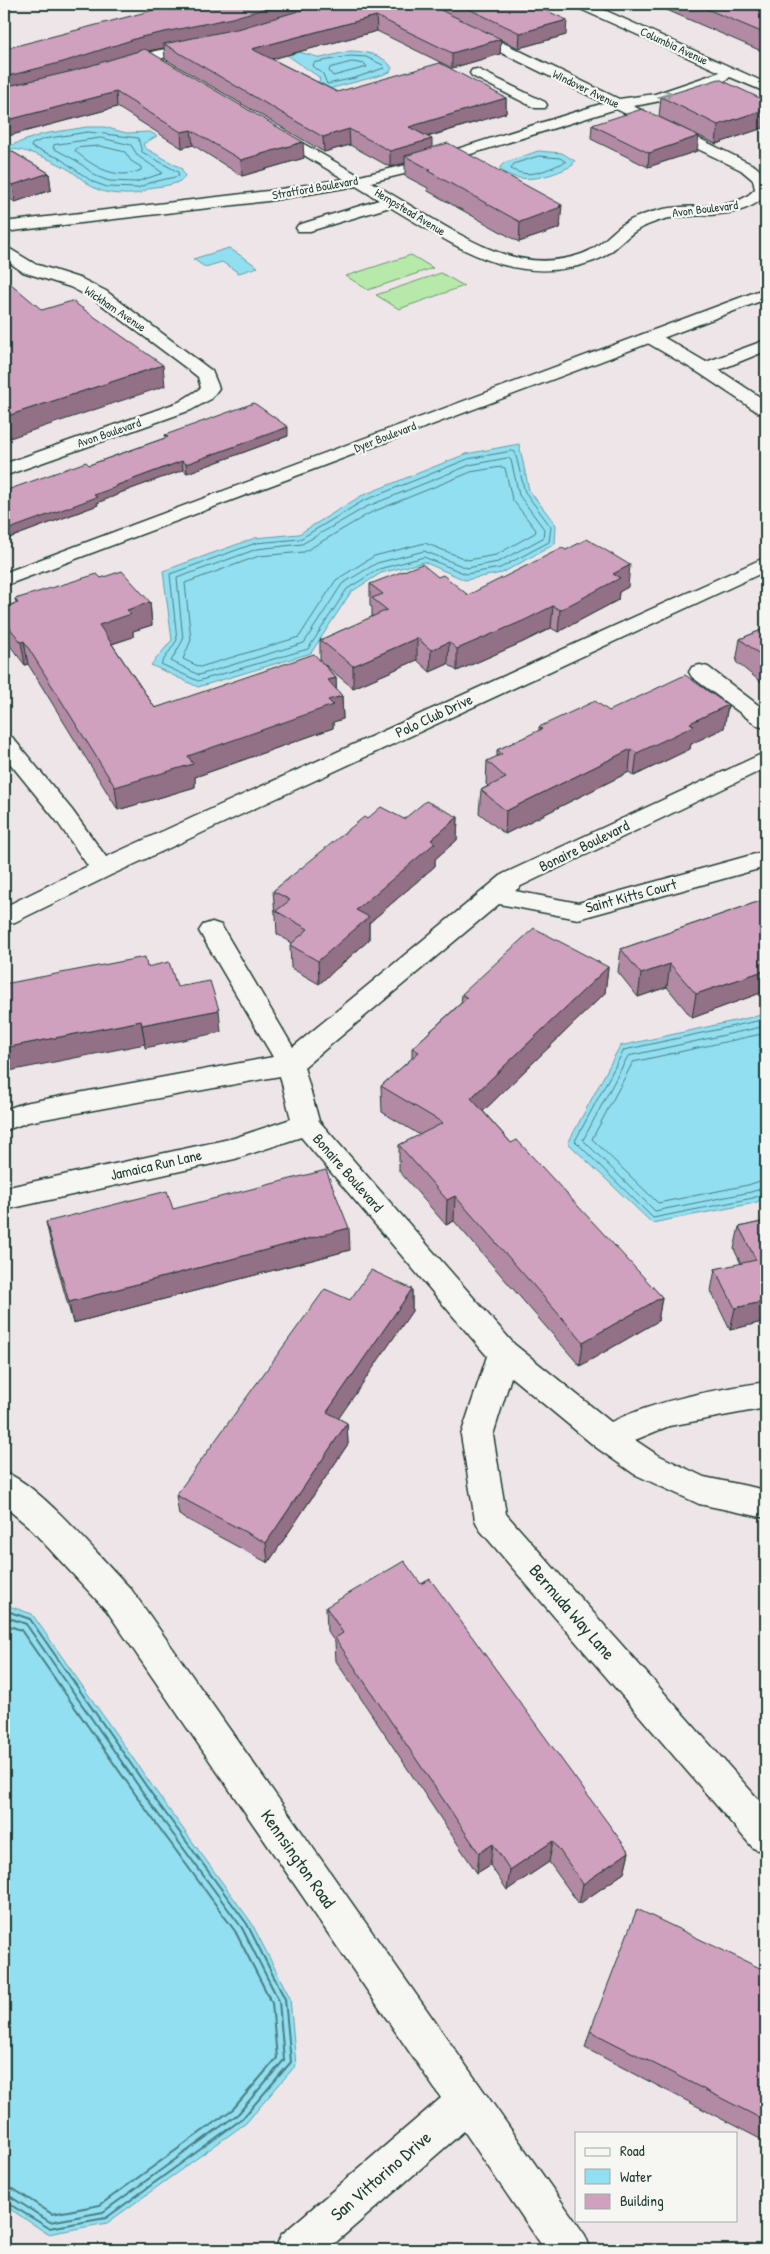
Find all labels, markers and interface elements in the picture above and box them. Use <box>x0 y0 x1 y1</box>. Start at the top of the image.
street label: Columbia Avenue <box>637 22 711 69</box>
street label: Windover Avenue <box>550 65 623 112</box>
one-way arrow <box>657 90 673 100</box>
street label: Stratford Boulevard <box>271 172 359 203</box>
street label: Hempstead Avenue <box>372 184 449 240</box>
street label: Avon Boulevard <box>671 196 739 221</box>
street label: Wickham Avenue <box>81 282 150 336</box>
street label: Avon Boulevard <box>75 414 143 451</box>
street label: Dyer Boulevard <box>351 417 419 456</box>
street label: Polo Club Drive <box>392 689 476 743</box>
street label: Bonaire Boulevard <box>535 815 633 876</box>
street label: Saint Kitts Court <box>583 873 680 918</box>
street label: Bonaire Boulevard <box>308 1129 389 1217</box>
street label: Jamaica Run Lane <box>108 1144 204 1185</box>
street label: Bermuda Way Lane <box>524 1558 621 1665</box>
street label: Kennsington Road <box>255 1804 342 1913</box>
street label: San Vittorino Drive <box>325 2125 436 2226</box>
legend <box>575 2132 738 2222</box>
text: Road <box>620 2140 645 2161</box>
text: Water <box>620 2166 652 2187</box>
text: Building <box>620 2190 664 2211</box>

